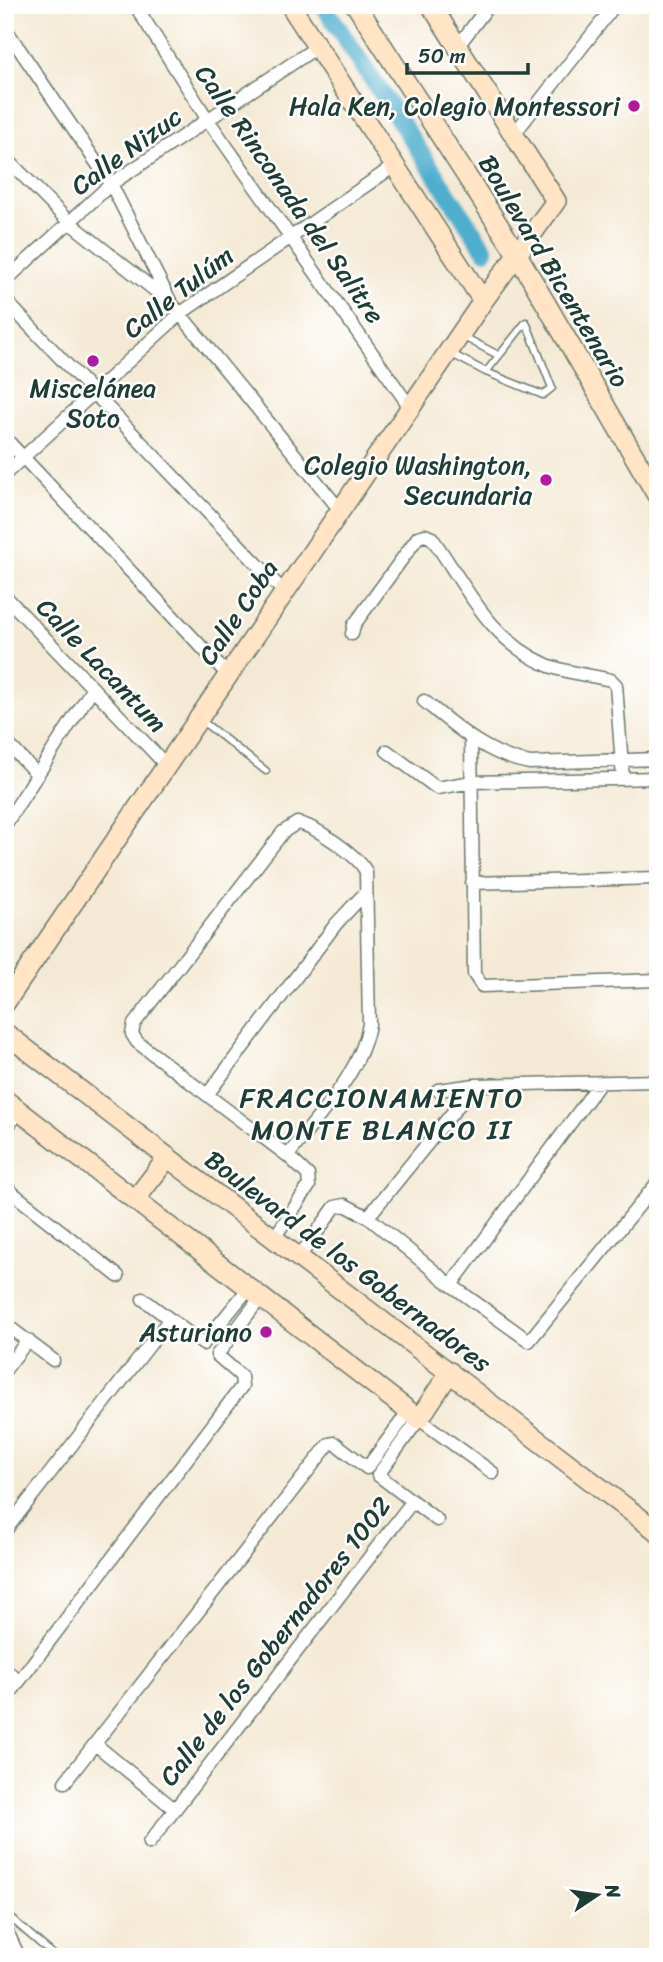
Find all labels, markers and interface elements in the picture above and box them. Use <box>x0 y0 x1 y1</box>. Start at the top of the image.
scale bar <box>407 32 528 76</box>
text: 50 m <box>418 37 466 75</box>
street label: Calle Rinconada del Salitre <box>183 54 397 334</box>
place label: Hala Ken, Colegio Montessori <box>289 83 621 129</box>
street label: Calle Nizuc <box>60 94 192 208</box>
marker: Hala Ken, Colegio Montessori <box>626 98 642 114</box>
street label: Boulevard Bicentenario <box>466 145 642 397</box>
street label: Calle Tulúm <box>112 234 244 350</box>
marker: Miscelánea Soto <box>85 353 101 369</box>
place label: Miscelánea Soto <box>30 365 156 441</box>
place label: Colegio Washington, Secundaria <box>304 442 533 518</box>
marker: Colegio Washington, Secundaria <box>538 472 554 488</box>
street label: Calle Coba <box>185 549 291 675</box>
street label: Calle Lacantum <box>25 586 179 744</box>
district label: FRACCIONAMIENTO MONTE BLANCO II <box>239 1073 525 1154</box>
street label: Boulevard de los Gobernadores <box>194 1137 502 1385</box>
place label: Asturiano <box>139 1309 252 1355</box>
marker: Asturiano <box>258 1324 274 1340</box>
street label: Calle de los Gobernadores 1002 <box>147 1486 403 1796</box>
north arrow <box>562 1860 632 1930</box>
text: N <box>595 1880 631 1902</box>

